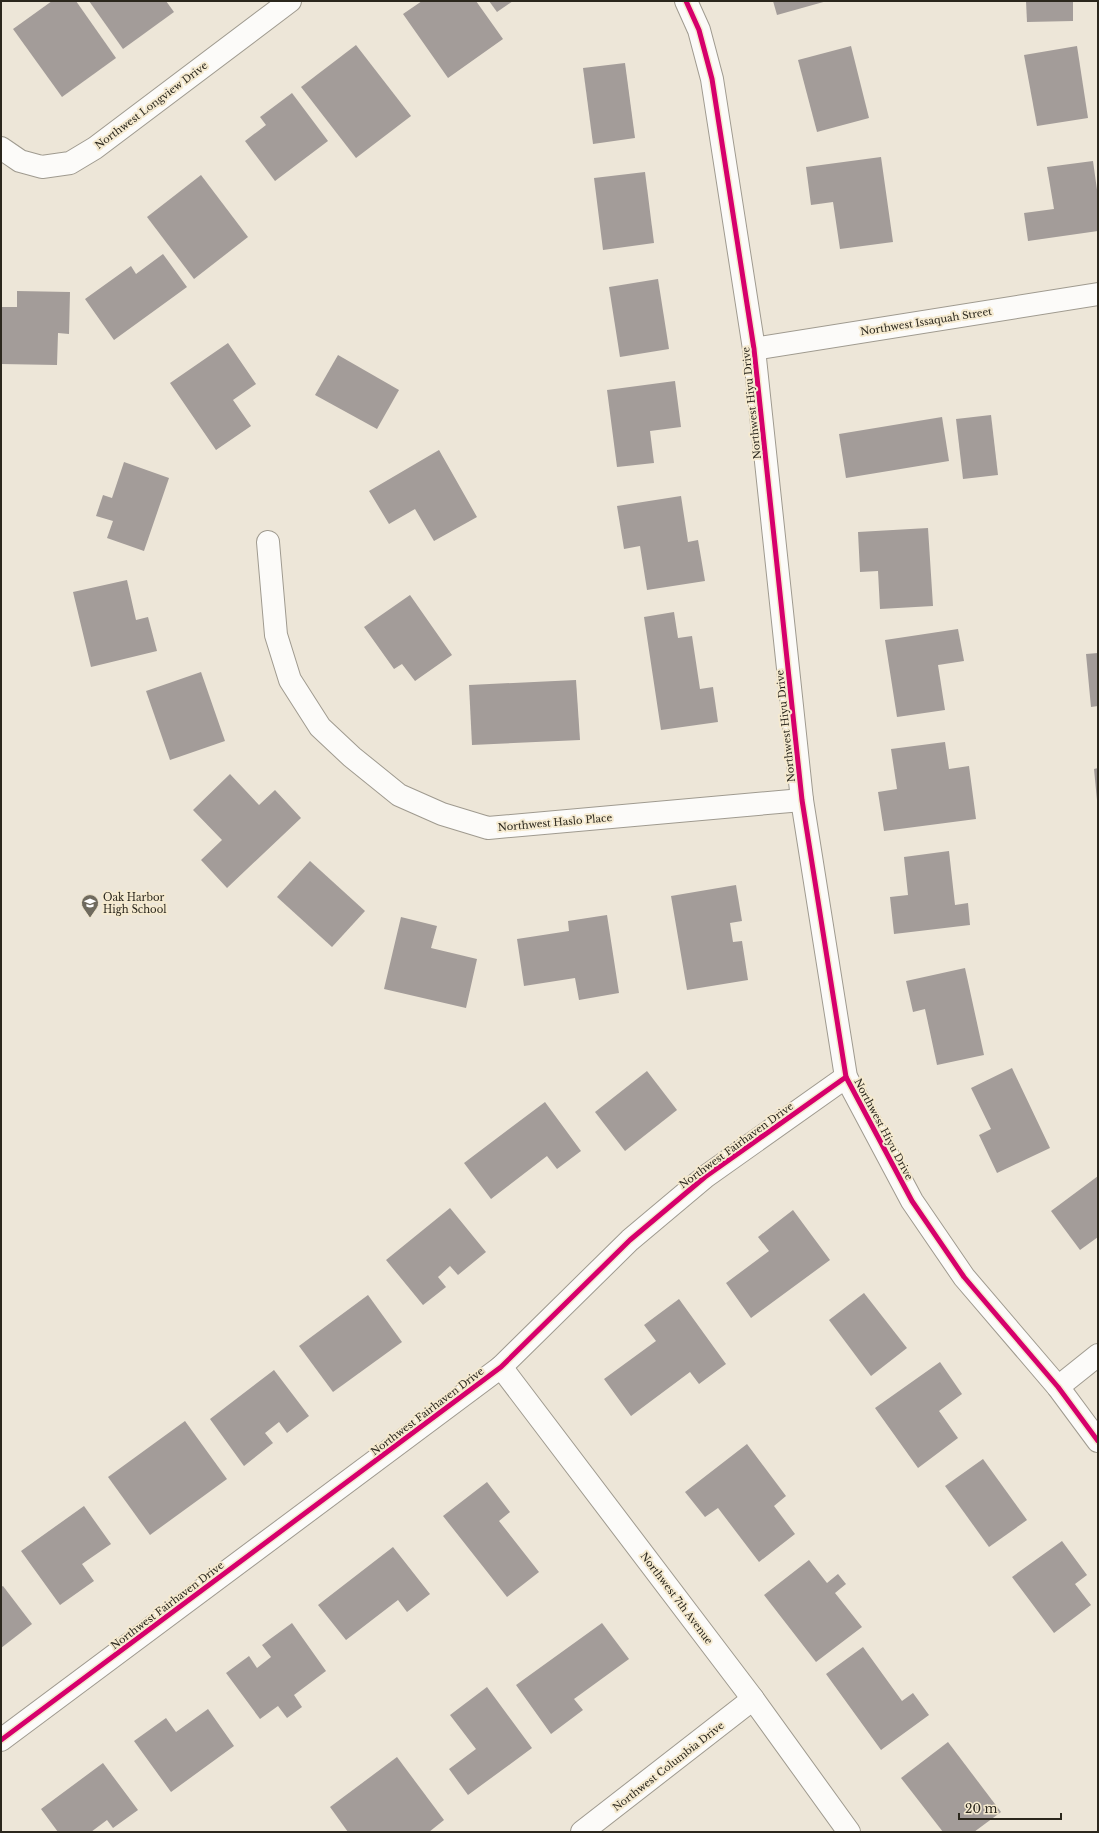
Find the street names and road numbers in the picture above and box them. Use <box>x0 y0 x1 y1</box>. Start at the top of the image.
street label: Northwest Longview Drive <box>93 59 210 152</box>
street label: Northwest Issaquah Street <box>859 305 993 338</box>
street label: Northwest Hiyu Drive <box>739 346 764 460</box>
street label: Northwest Hiyu Drive <box>773 669 798 783</box>
street label: Northwest Haslo Place <box>497 811 613 834</box>
street label: Northwest Hiyu Drive <box>851 1076 916 1182</box>
street label: Northwest Fairhaven Drive <box>677 1099 796 1191</box>
street label: Northwest Fairhaven Drive <box>368 1365 487 1458</box>
street label: Northwest 7th Avenue <box>638 1550 716 1647</box>
street label: Northwest Fairhaven Drive <box>108 1559 227 1652</box>
street label: Northwest Columbia Drive <box>610 1719 727 1814</box>

